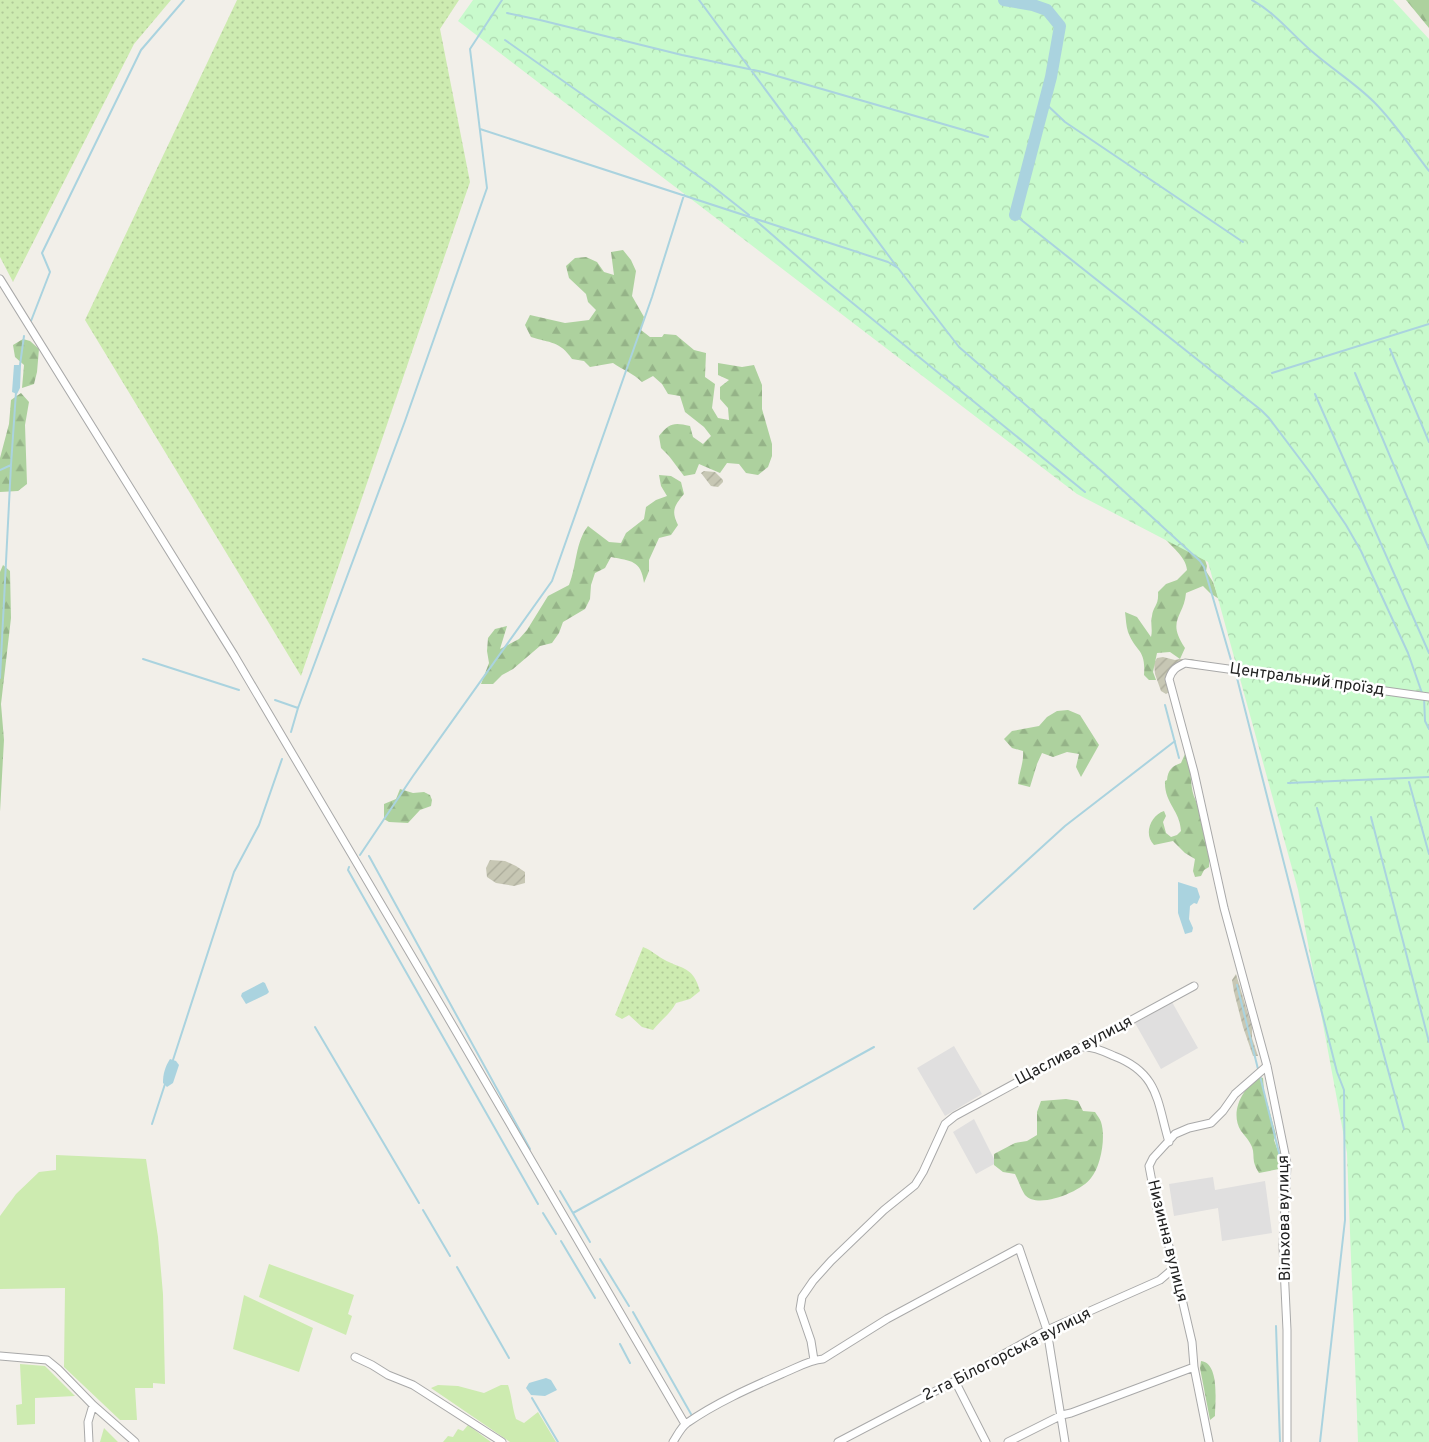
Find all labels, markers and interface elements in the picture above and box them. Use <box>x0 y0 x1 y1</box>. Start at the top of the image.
street label: Центральний проїзд <box>1228 659 1386 701</box>
street label: Щаслива вулиця <box>1012 1012 1136 1090</box>
street label: Вільхова вулиця <box>1274 1155 1296 1281</box>
street label: Низинна вулиця <box>1142 1178 1192 1304</box>
street label: 2-га Білогорська вулиця <box>919 1304 1095 1406</box>

